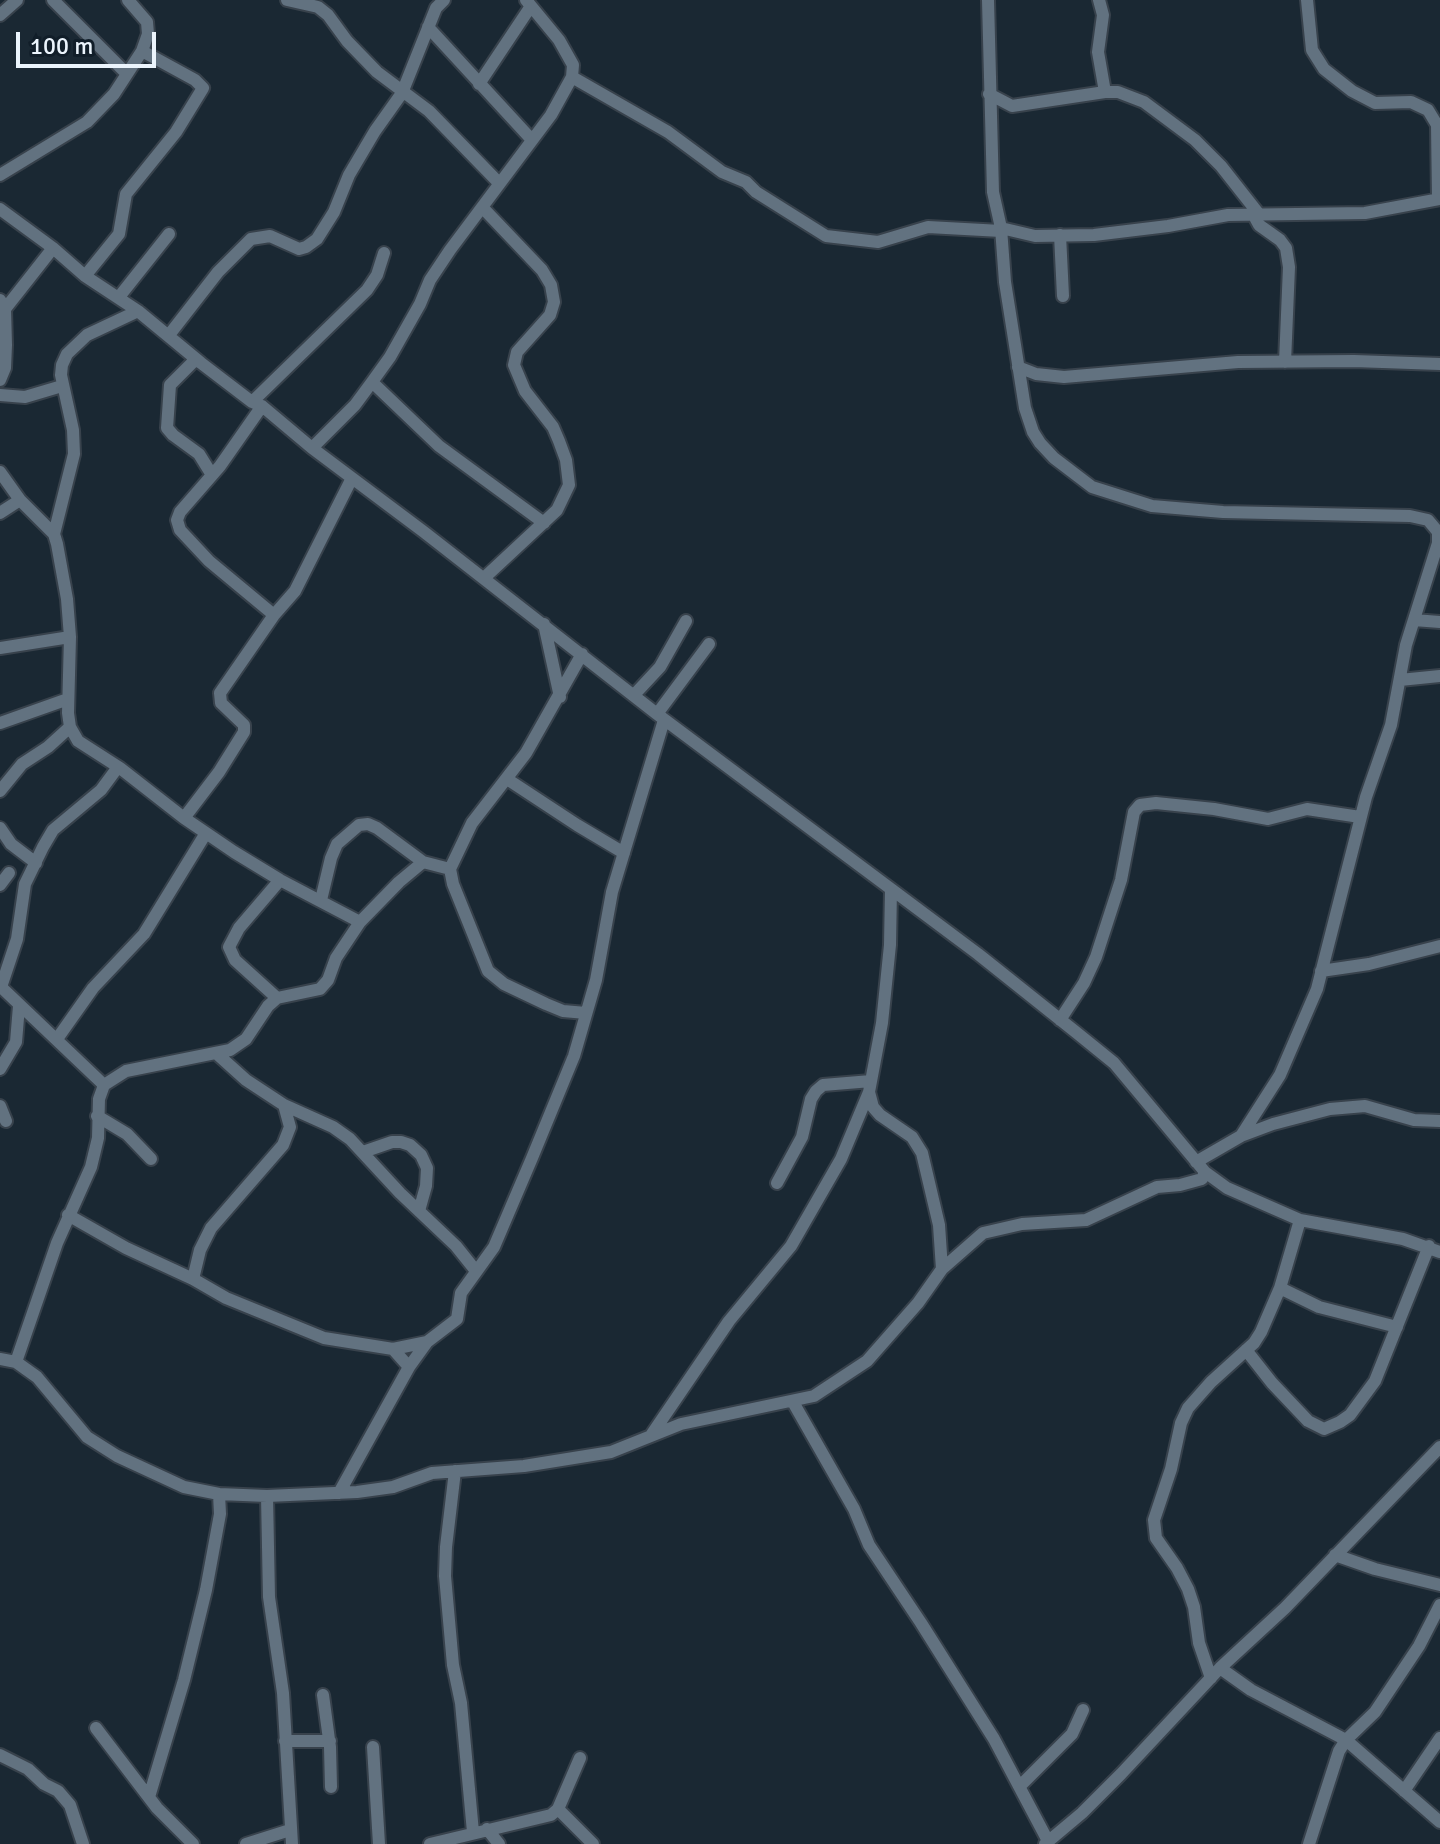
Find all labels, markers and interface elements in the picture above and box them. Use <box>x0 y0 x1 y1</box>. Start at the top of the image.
scale bar <box>20 16 160 66</box>
text: 100 m <box>30 31 93 61</box>

